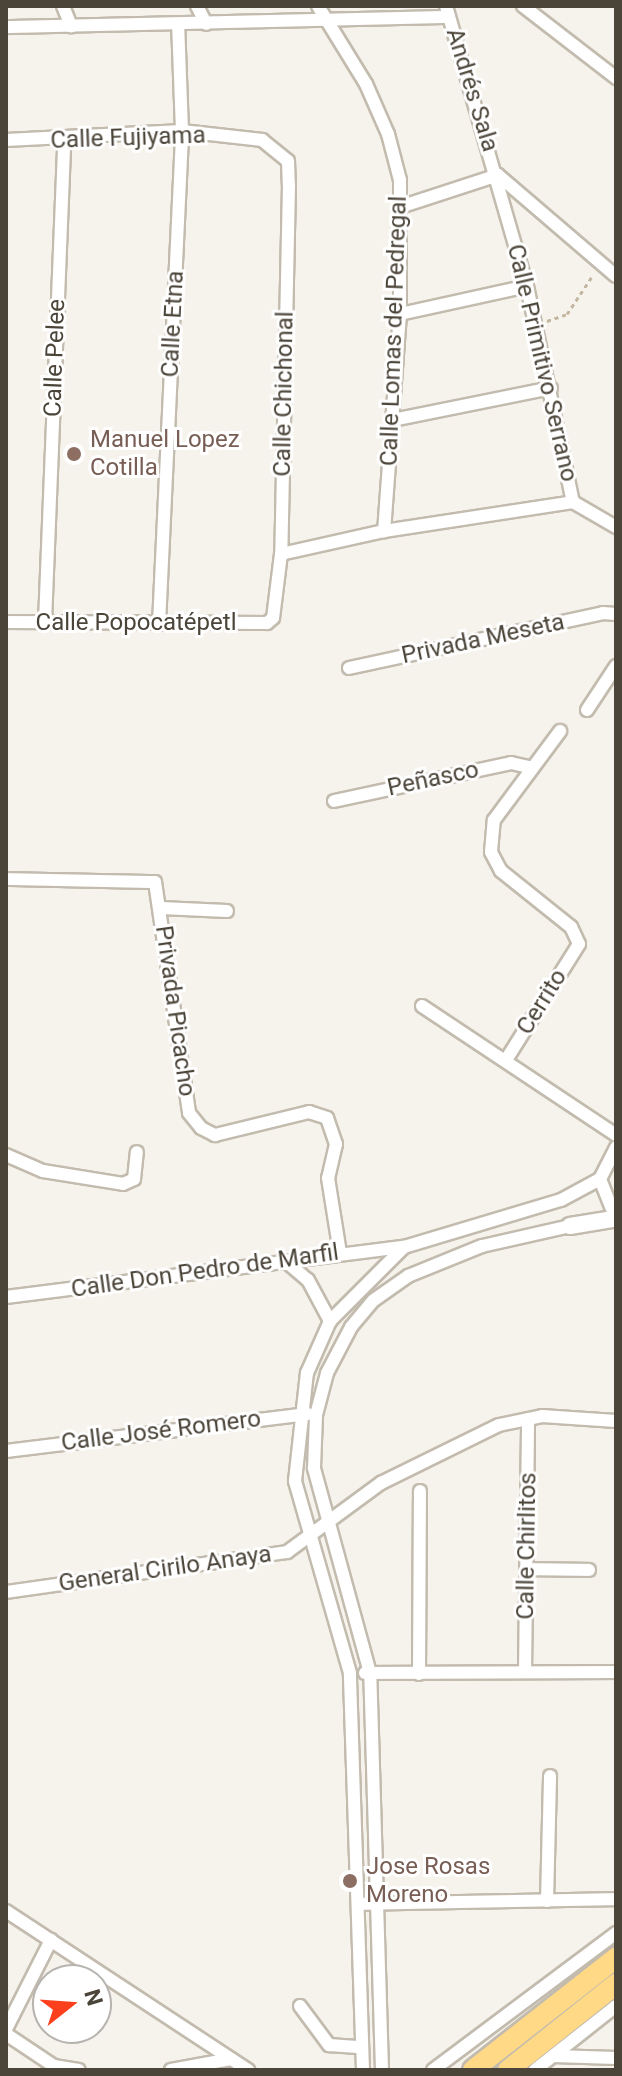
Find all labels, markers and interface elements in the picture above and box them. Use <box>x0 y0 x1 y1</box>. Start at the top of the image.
street label: Andrés Sala <box>440 25 504 155</box>
street label: Calle Fujiyama <box>50 121 206 155</box>
street label: Calle Lomas del Pedregal <box>375 195 413 467</box>
street label: Calle Primitivo Serrano <box>501 242 583 484</box>
street label: Calle Etna <box>156 270 190 378</box>
street label: Calle Pelee <box>39 299 71 417</box>
street label: Calle Chichonal <box>268 311 300 477</box>
place label: Manuel Lopez Cotilla <box>90 426 240 482</box>
marker: Manuel Lopez Cotilla <box>65 445 83 463</box>
street label: Privada Meseta <box>399 608 567 670</box>
street label: Calle Popocatépetl <box>36 609 236 637</box>
street label: Peñasco <box>385 755 481 803</box>
street label: Privada Picacho <box>149 924 201 1098</box>
street label: Cerrito <box>511 964 573 1040</box>
street label: Calle Don Pedro de Marfil <box>69 1238 341 1304</box>
street label: Calle José Romero <box>60 1404 262 1458</box>
street label: Calle Chirlitos <box>511 1472 543 1620</box>
street label: General Cirilo Anaya <box>57 1540 273 1598</box>
place label: Jose Rosas Moreno <box>366 1853 490 1909</box>
marker: Jose Rosas Moreno <box>341 1872 359 1890</box>
north arrow <box>32 1964 112 2044</box>
text: N <box>79 1986 108 2009</box>

